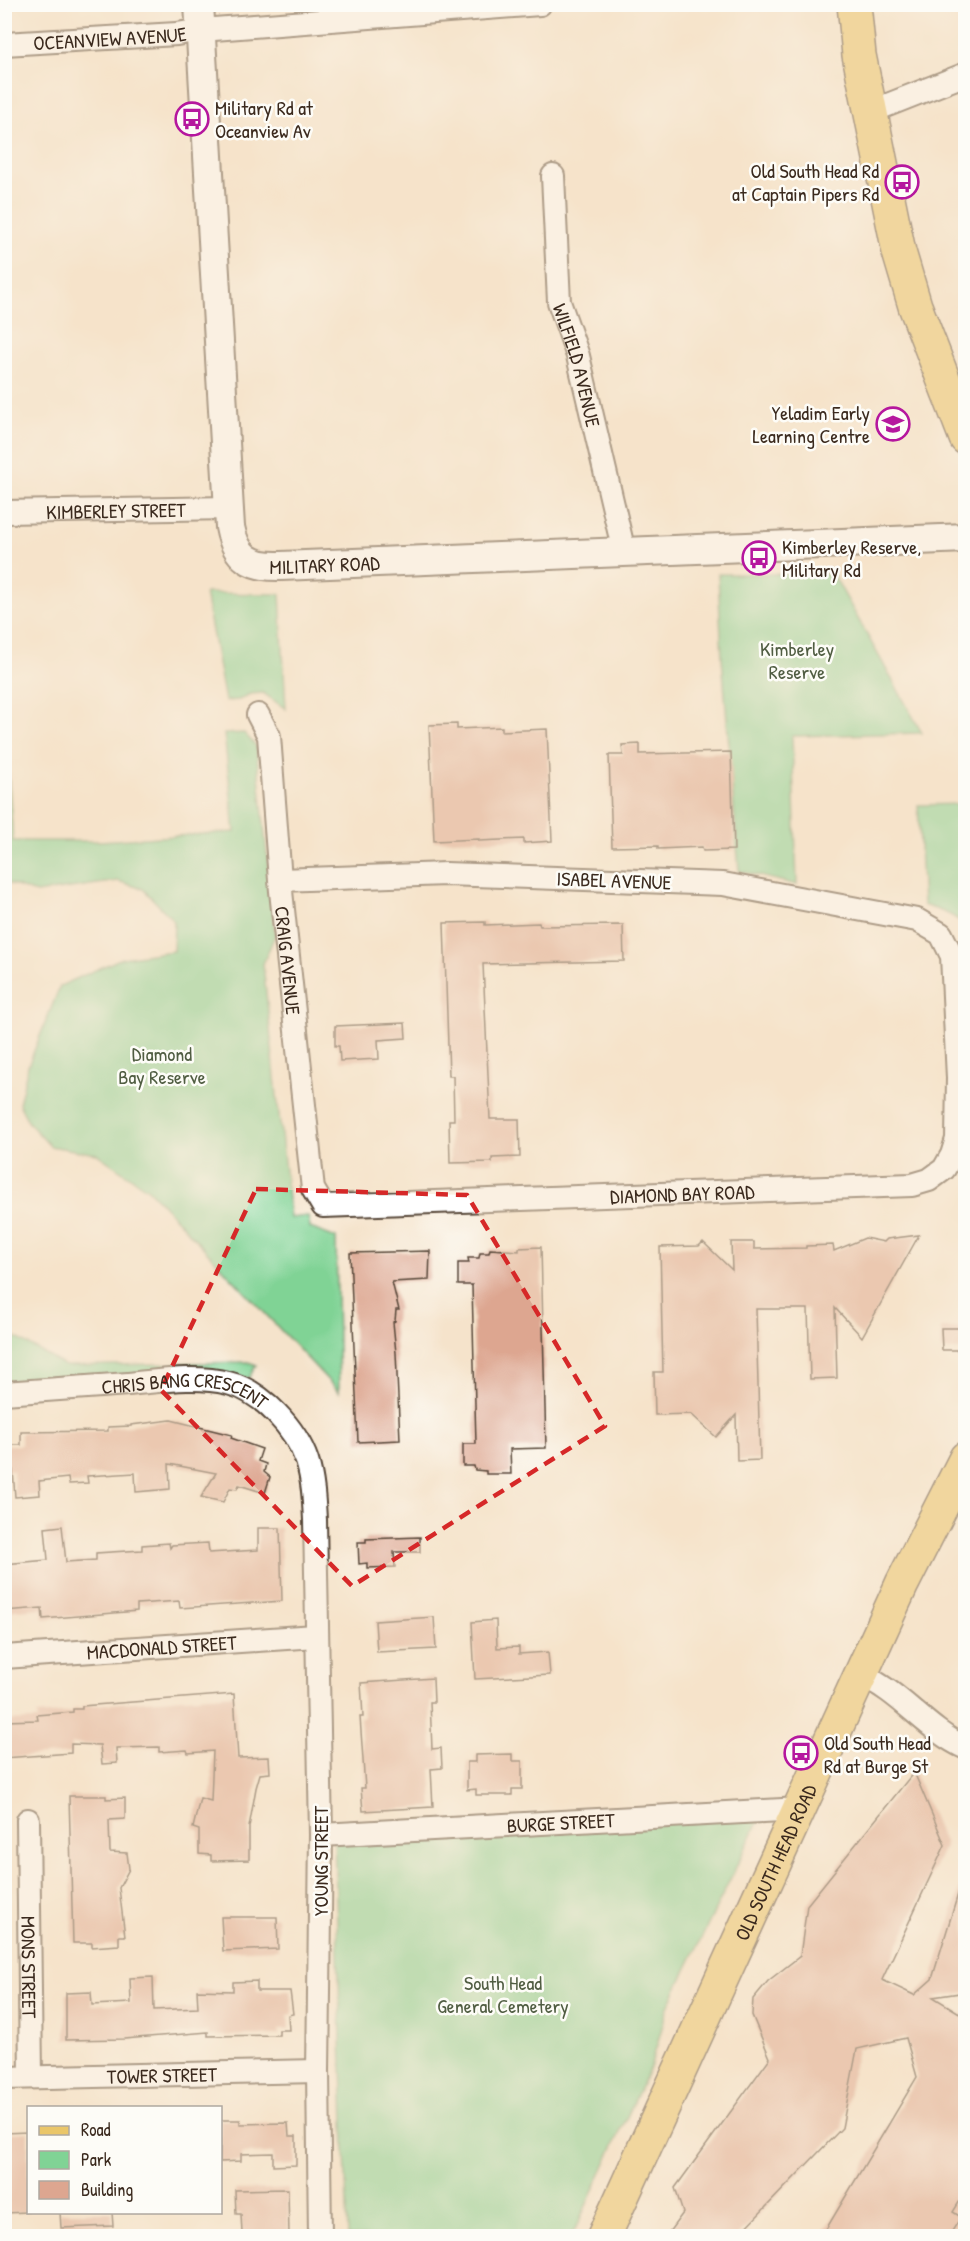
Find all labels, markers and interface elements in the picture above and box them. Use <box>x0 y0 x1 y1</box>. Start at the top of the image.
street label: OCEANVIEW AVENUE <box>32 19 189 56</box>
place label: Military Rd at Oceanview Av <box>215 94 314 144</box>
bus stop icon: Military Rd at Oceanview Av <box>174 101 210 137</box>
place label: Old South Head Rd at Captain Pipers Rd <box>732 157 879 207</box>
bus stop icon: Old South Head Rd at Captain Pipers Rd <box>884 164 920 200</box>
street label: WILFIELD AVENUE <box>547 300 608 430</box>
place label: Yeladim Early Learning Centre <box>753 399 870 449</box>
school or university icon: Yeladim Early Learning Centre <box>875 406 911 442</box>
street label: KIMBERLEY STREET <box>46 495 187 525</box>
place label: Kimberley Reserve, Military Rd <box>782 533 921 583</box>
bus stop icon: Kimberley Reserve, Military Rd <box>741 540 777 576</box>
street label: MILITARY ROAD <box>270 548 381 580</box>
park label: Kimberley Reserve <box>760 635 834 685</box>
street label: ISABEL AVENUE <box>556 865 672 896</box>
street label: CRAIG AVENUE <box>269 905 308 1016</box>
park label: Diamond Bay Reserve <box>118 1040 206 1090</box>
street label: DIAMOND BAY ROAD <box>609 1177 755 1209</box>
street label: CHRIS BANG CRESCENT <box>100 1365 275 1414</box>
street label: MACDONALD STREET <box>86 1628 238 1665</box>
place label: Old South Head Rd at Burge St <box>824 1729 931 1779</box>
bus stop icon: Old South Head Rd at Burge St <box>783 1735 819 1771</box>
street label: OLD SOUTH HEAD ROAD <box>727 1779 822 1945</box>
street label: YOUNG STREET <box>307 1805 334 1916</box>
street label: BURGE STREET <box>506 1806 616 1838</box>
street label: MONS STREET <box>16 1916 44 2019</box>
park label: South Head General Cemetery <box>437 1969 569 2019</box>
street label: TOWER STREET <box>107 2060 218 2089</box>
legend <box>27 2106 222 2214</box>
text: Road <box>81 2117 111 2142</box>
text: Park <box>81 2147 112 2172</box>
text: Building <box>81 2177 133 2202</box>

